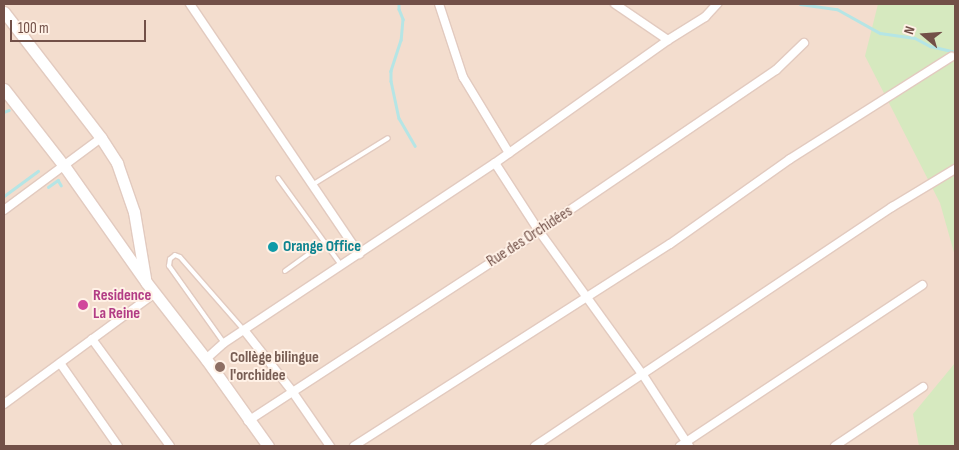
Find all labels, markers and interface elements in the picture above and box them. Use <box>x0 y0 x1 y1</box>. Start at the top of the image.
scale bar <box>12 10 149 42</box>
north arrow <box>899 10 949 60</box>
text: 100 m <box>18 19 49 38</box>
text: N <box>900 24 918 36</box>
street label: Rue des Orchidées <box>484 202 576 272</box>
place label: Orange Office <box>283 237 361 257</box>
marker: Orange Office <box>267 241 279 253</box>
place label: Residence La Reine <box>93 286 151 324</box>
marker: Residence La Reine <box>77 299 89 311</box>
place label: Collège bilingue l'orchidee <box>230 348 319 386</box>
marker: Collège bilingue l'orchidee <box>214 361 226 373</box>

